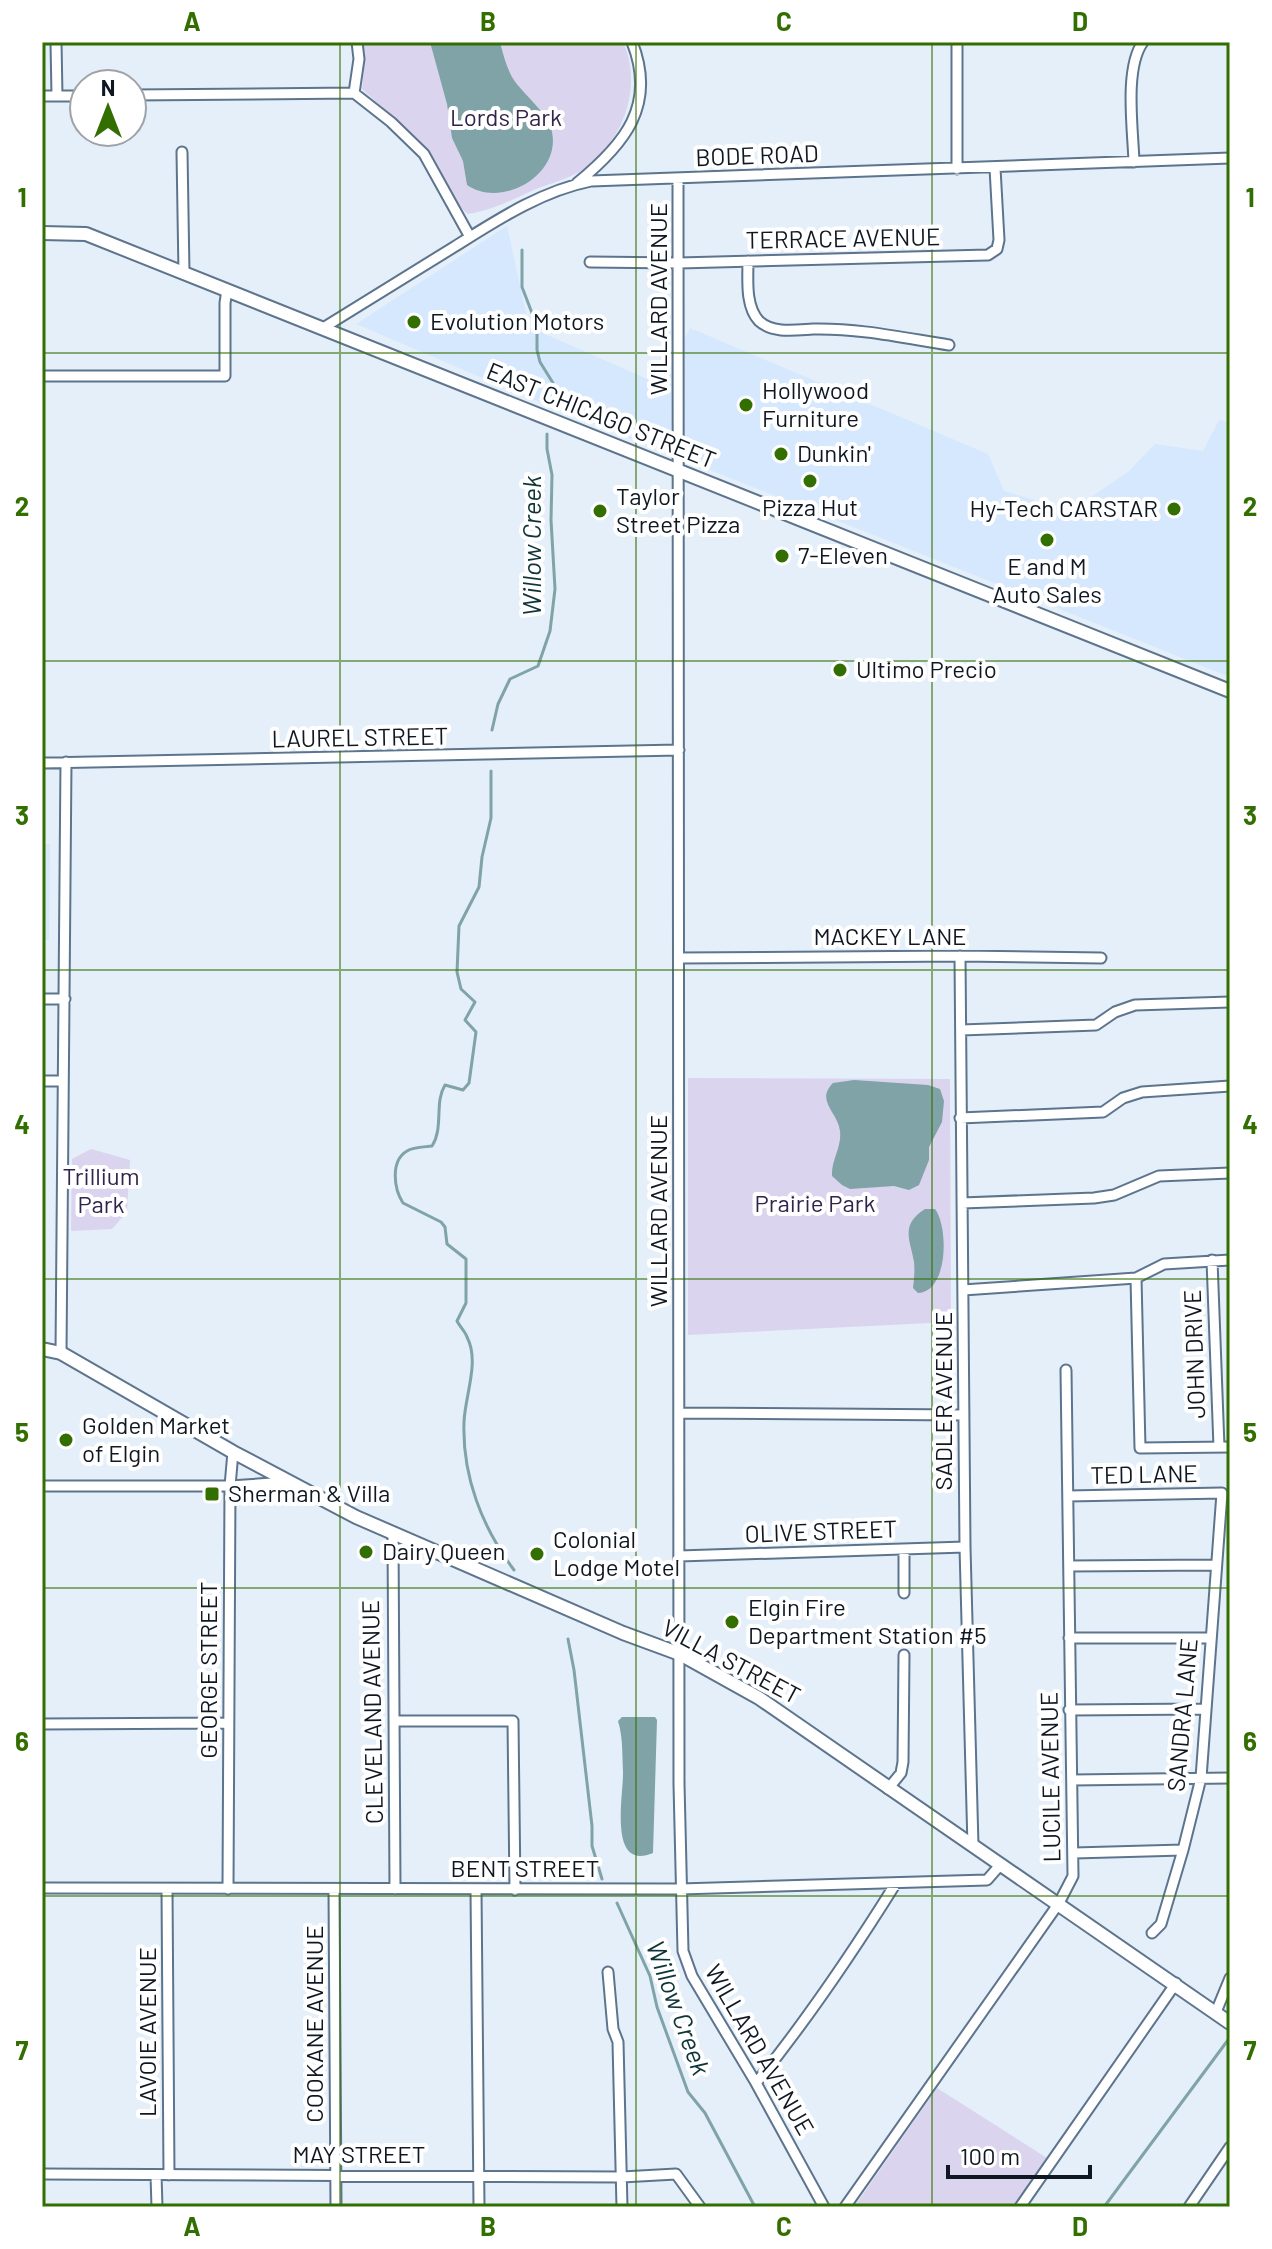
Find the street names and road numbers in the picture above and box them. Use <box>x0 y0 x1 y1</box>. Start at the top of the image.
street label: BODE ROAD <box>695 138 819 171</box>
street label: WILLARD AVENUE <box>643 203 672 395</box>
street label: TERRACE AVENUE <box>745 221 941 254</box>
street label: EAST CHICAGO STREET <box>483 355 720 474</box>
street label: LAUREL STREET <box>271 720 449 753</box>
street label: MACKEY LANE <box>813 921 967 950</box>
street label: WILLARD AVENUE <box>643 1115 672 1307</box>
street label: JOHN DRIVE <box>1177 1289 1210 1419</box>
street label: SADLER AVENUE <box>928 1311 957 1491</box>
street label: TED LANE <box>1090 1458 1198 1489</box>
street label: OLIVE STREET <box>744 1513 898 1548</box>
street label: GEORGE STREET <box>193 1581 222 1759</box>
street label: CLEVELAND AVENUE <box>355 1600 388 1824</box>
street label: VILLA STREET <box>658 1612 806 1709</box>
street label: SANDRA LANE <box>1160 1637 1203 1793</box>
street label: LUCILE AVENUE <box>1034 1691 1065 1863</box>
street label: BENT STREET <box>451 1853 599 1882</box>
street label: COOKANE AVENUE <box>299 1925 328 2123</box>
street label: LAVOIE AVENUE <box>132 1947 161 2117</box>
street label: WILLARD AVENUE <box>700 1959 821 2140</box>
street label: MAY STREET <box>293 2139 425 2168</box>

